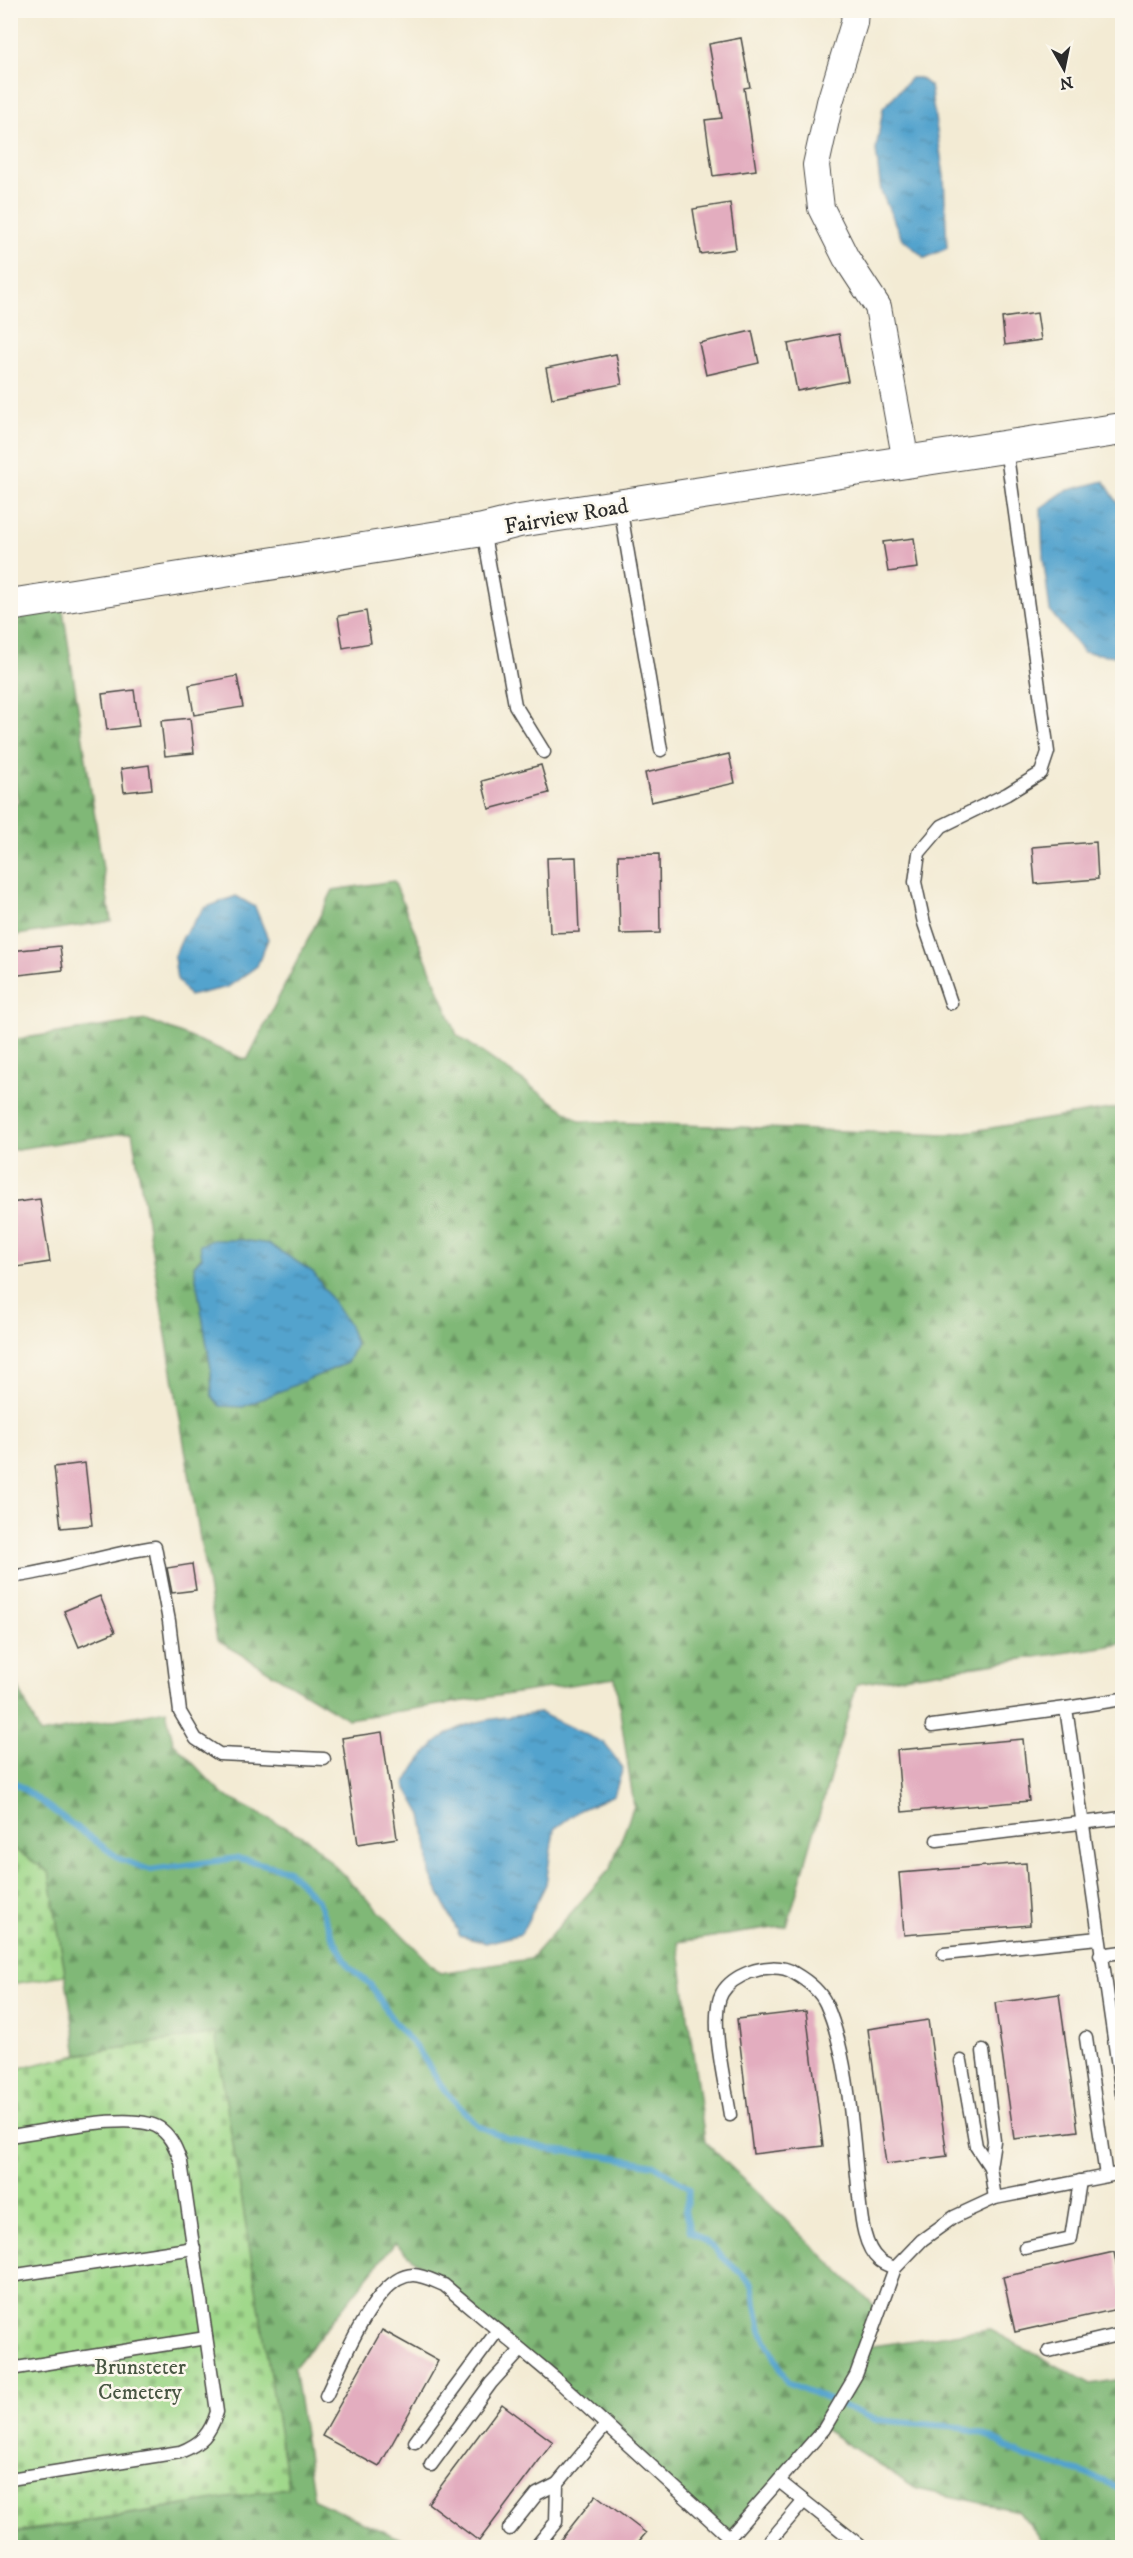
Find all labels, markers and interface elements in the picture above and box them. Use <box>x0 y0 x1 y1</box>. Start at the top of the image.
north arrow <box>1034 39 1094 99</box>
text: N <box>1058 72 1074 94</box>
street label: Fairview Road <box>502 492 630 541</box>
park label: Brunsteter Cemetery <box>94 2354 187 2406</box>

